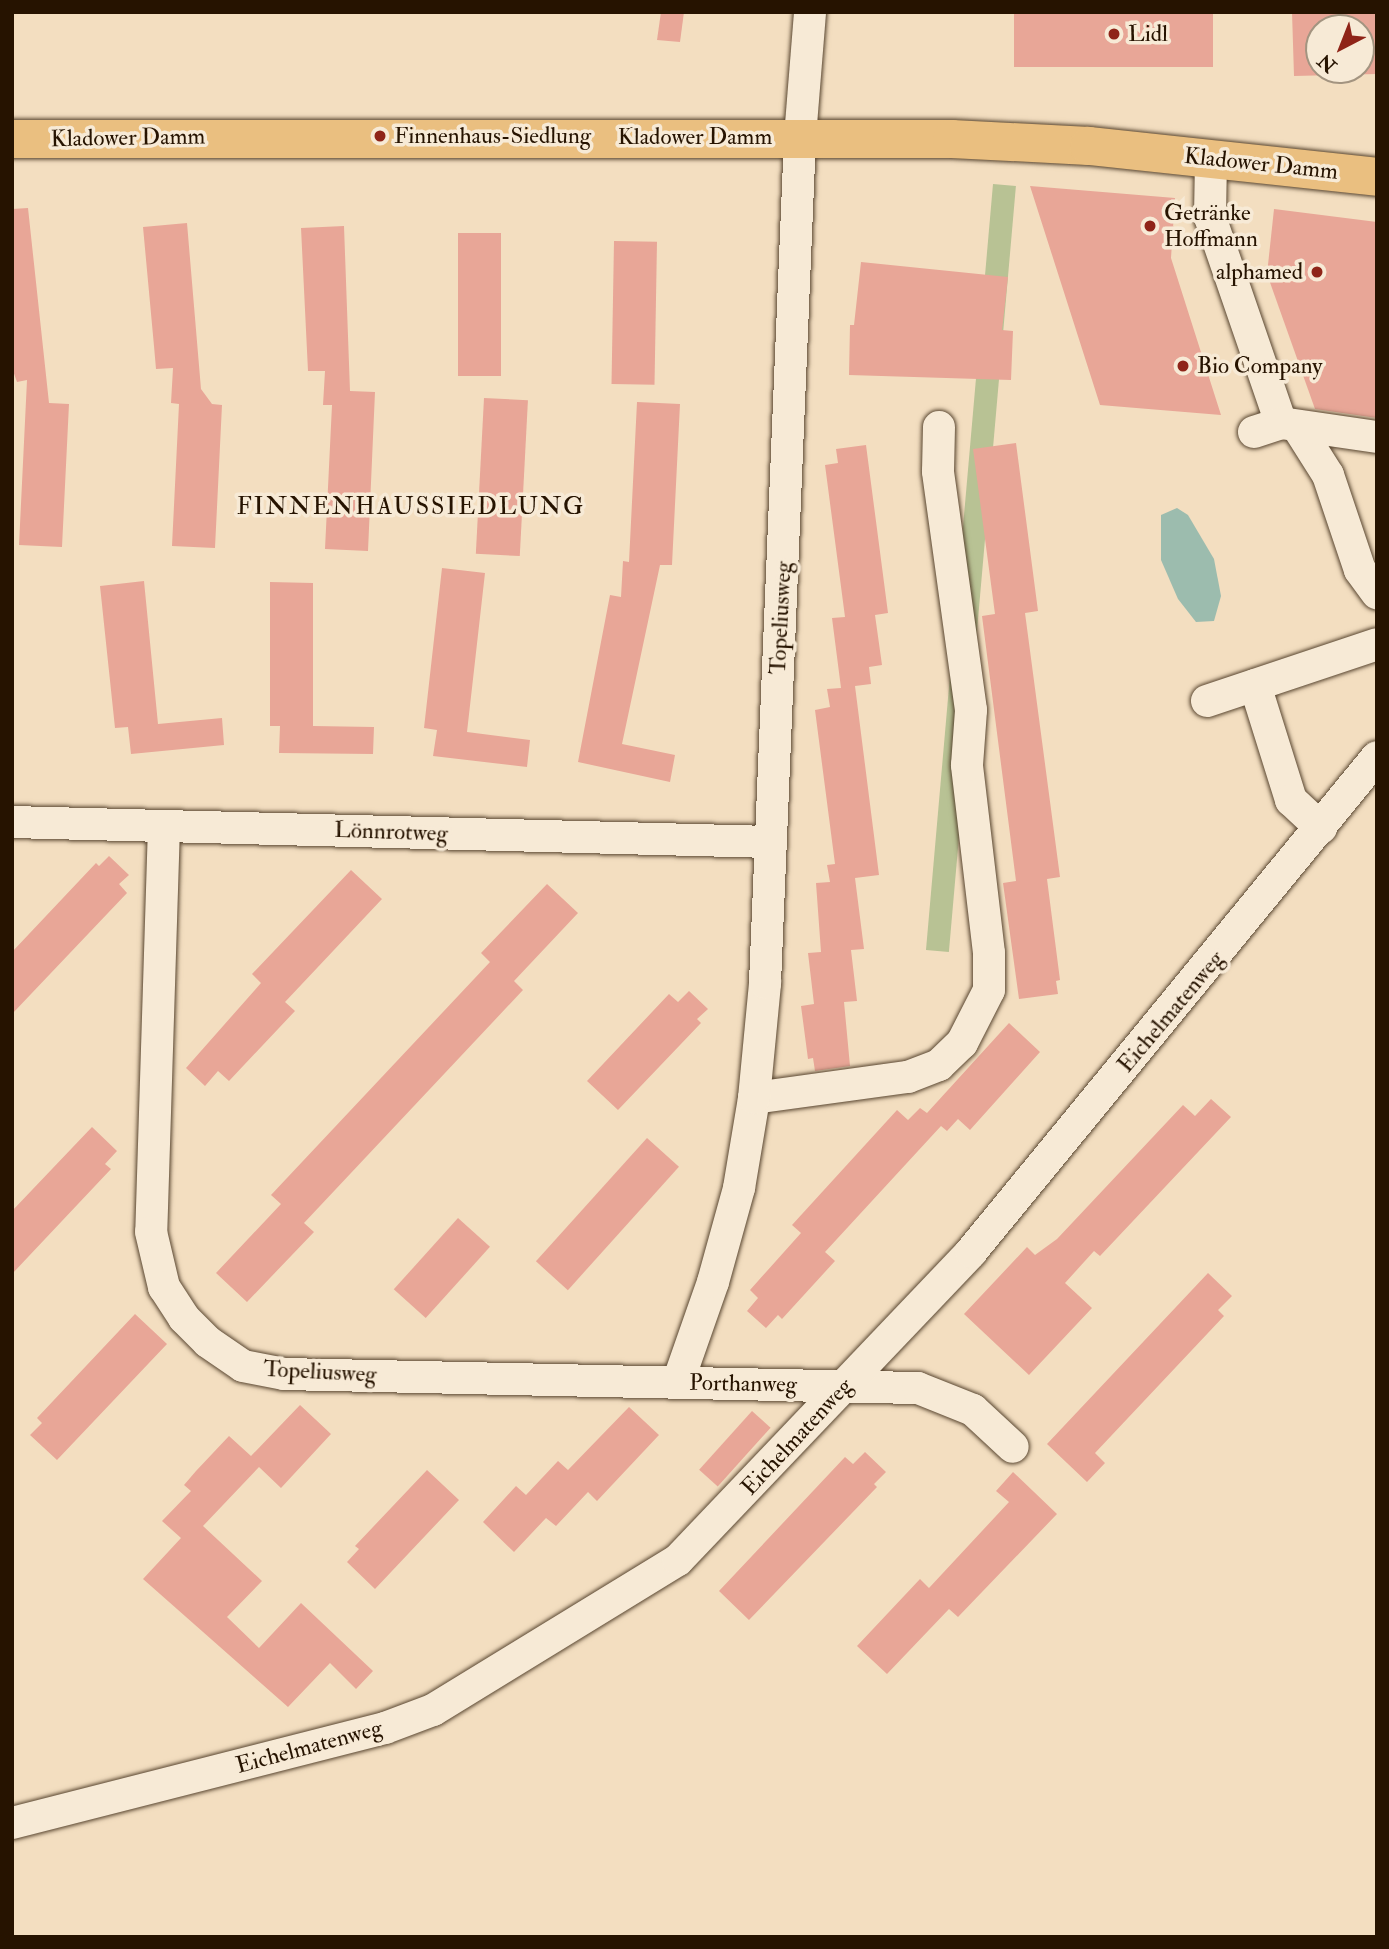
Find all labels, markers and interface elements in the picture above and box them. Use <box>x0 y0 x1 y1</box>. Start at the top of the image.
north arrow <box>1305 14 1375 84</box>
place label: Lidl <box>1128 20 1168 48</box>
marker: Lidl <box>1106 26 1122 42</box>
text: N <box>1313 49 1342 78</box>
place label: Finnenhaus-Siedlung <box>394 122 591 150</box>
street label: Kladower Damm <box>50 123 206 153</box>
street label: Kladower Damm <box>618 123 772 151</box>
marker: Finnenhaus-Siedlung <box>372 128 388 144</box>
street label: Kladower Damm <box>1183 142 1339 186</box>
place label: Getränke Hoffmann <box>1164 199 1258 253</box>
marker: Getränke Hoffmann <box>1142 218 1158 234</box>
place label: alphamed <box>1216 258 1303 286</box>
marker: alphamed <box>1309 264 1325 280</box>
place label: Bio Company <box>1197 352 1322 380</box>
marker: Bio Company <box>1175 358 1191 374</box>
district label: FINNENHAUSSIEDLUNG <box>239 493 583 521</box>
street label: Topeliusweg <box>764 561 798 675</box>
street label: Lönnrotweg <box>334 816 448 848</box>
street label: Eichelmatenweg <box>1112 946 1230 1078</box>
street label: Topeliusweg <box>263 1355 377 1389</box>
street label: Porthanweg <box>689 1369 797 1399</box>
street label: Eichelmatenweg <box>736 1373 858 1501</box>
street label: Eichelmatenweg <box>233 1714 385 1780</box>

